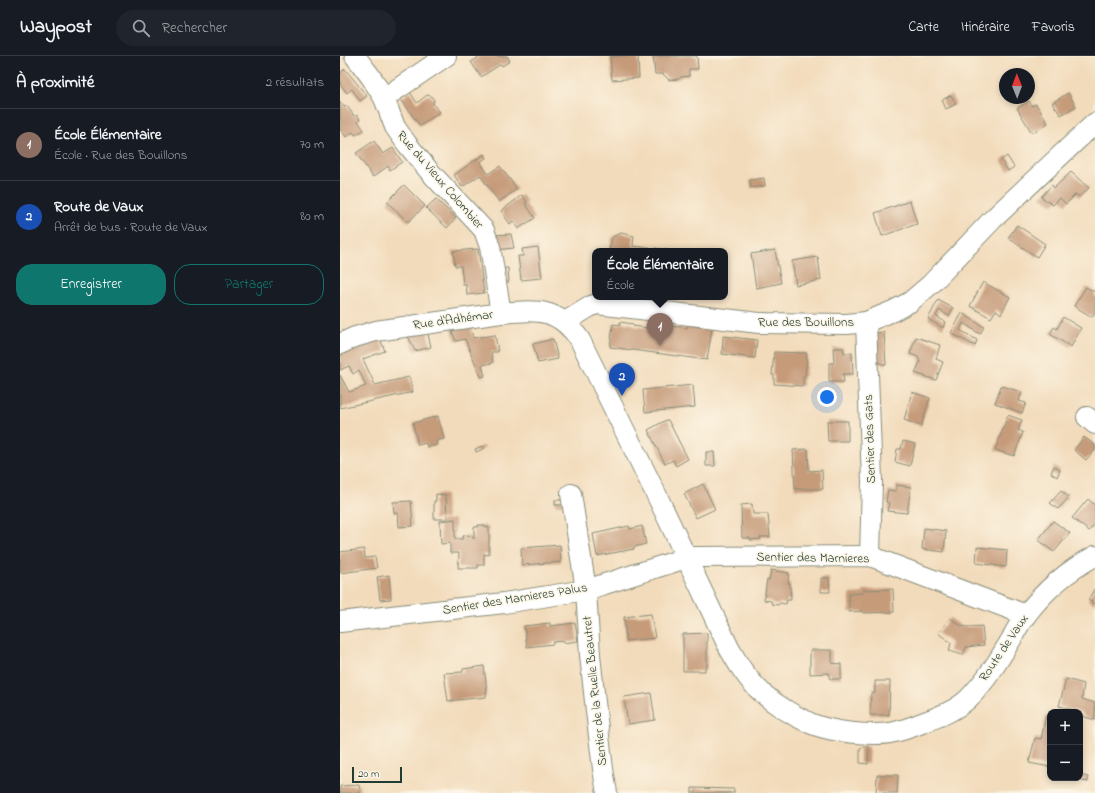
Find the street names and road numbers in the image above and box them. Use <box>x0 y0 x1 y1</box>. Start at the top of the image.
street label: Rue du Vieux Colombier <box>392 127 489 234</box>
street label: Rue d'Adhémar <box>412 305 495 335</box>
street label: Rue des Bouillons <box>758 313 854 332</box>
street label: Sentier des Gats <box>859 394 881 484</box>
street label: Sentier des Marnieres <box>756 548 870 568</box>
street label: Sentier des Marnieres Palus <box>441 578 589 620</box>
street label: Route de Vaux <box>974 610 1034 685</box>
street label: Sentier de la Ruelle Beautret <box>578 614 612 767</box>

